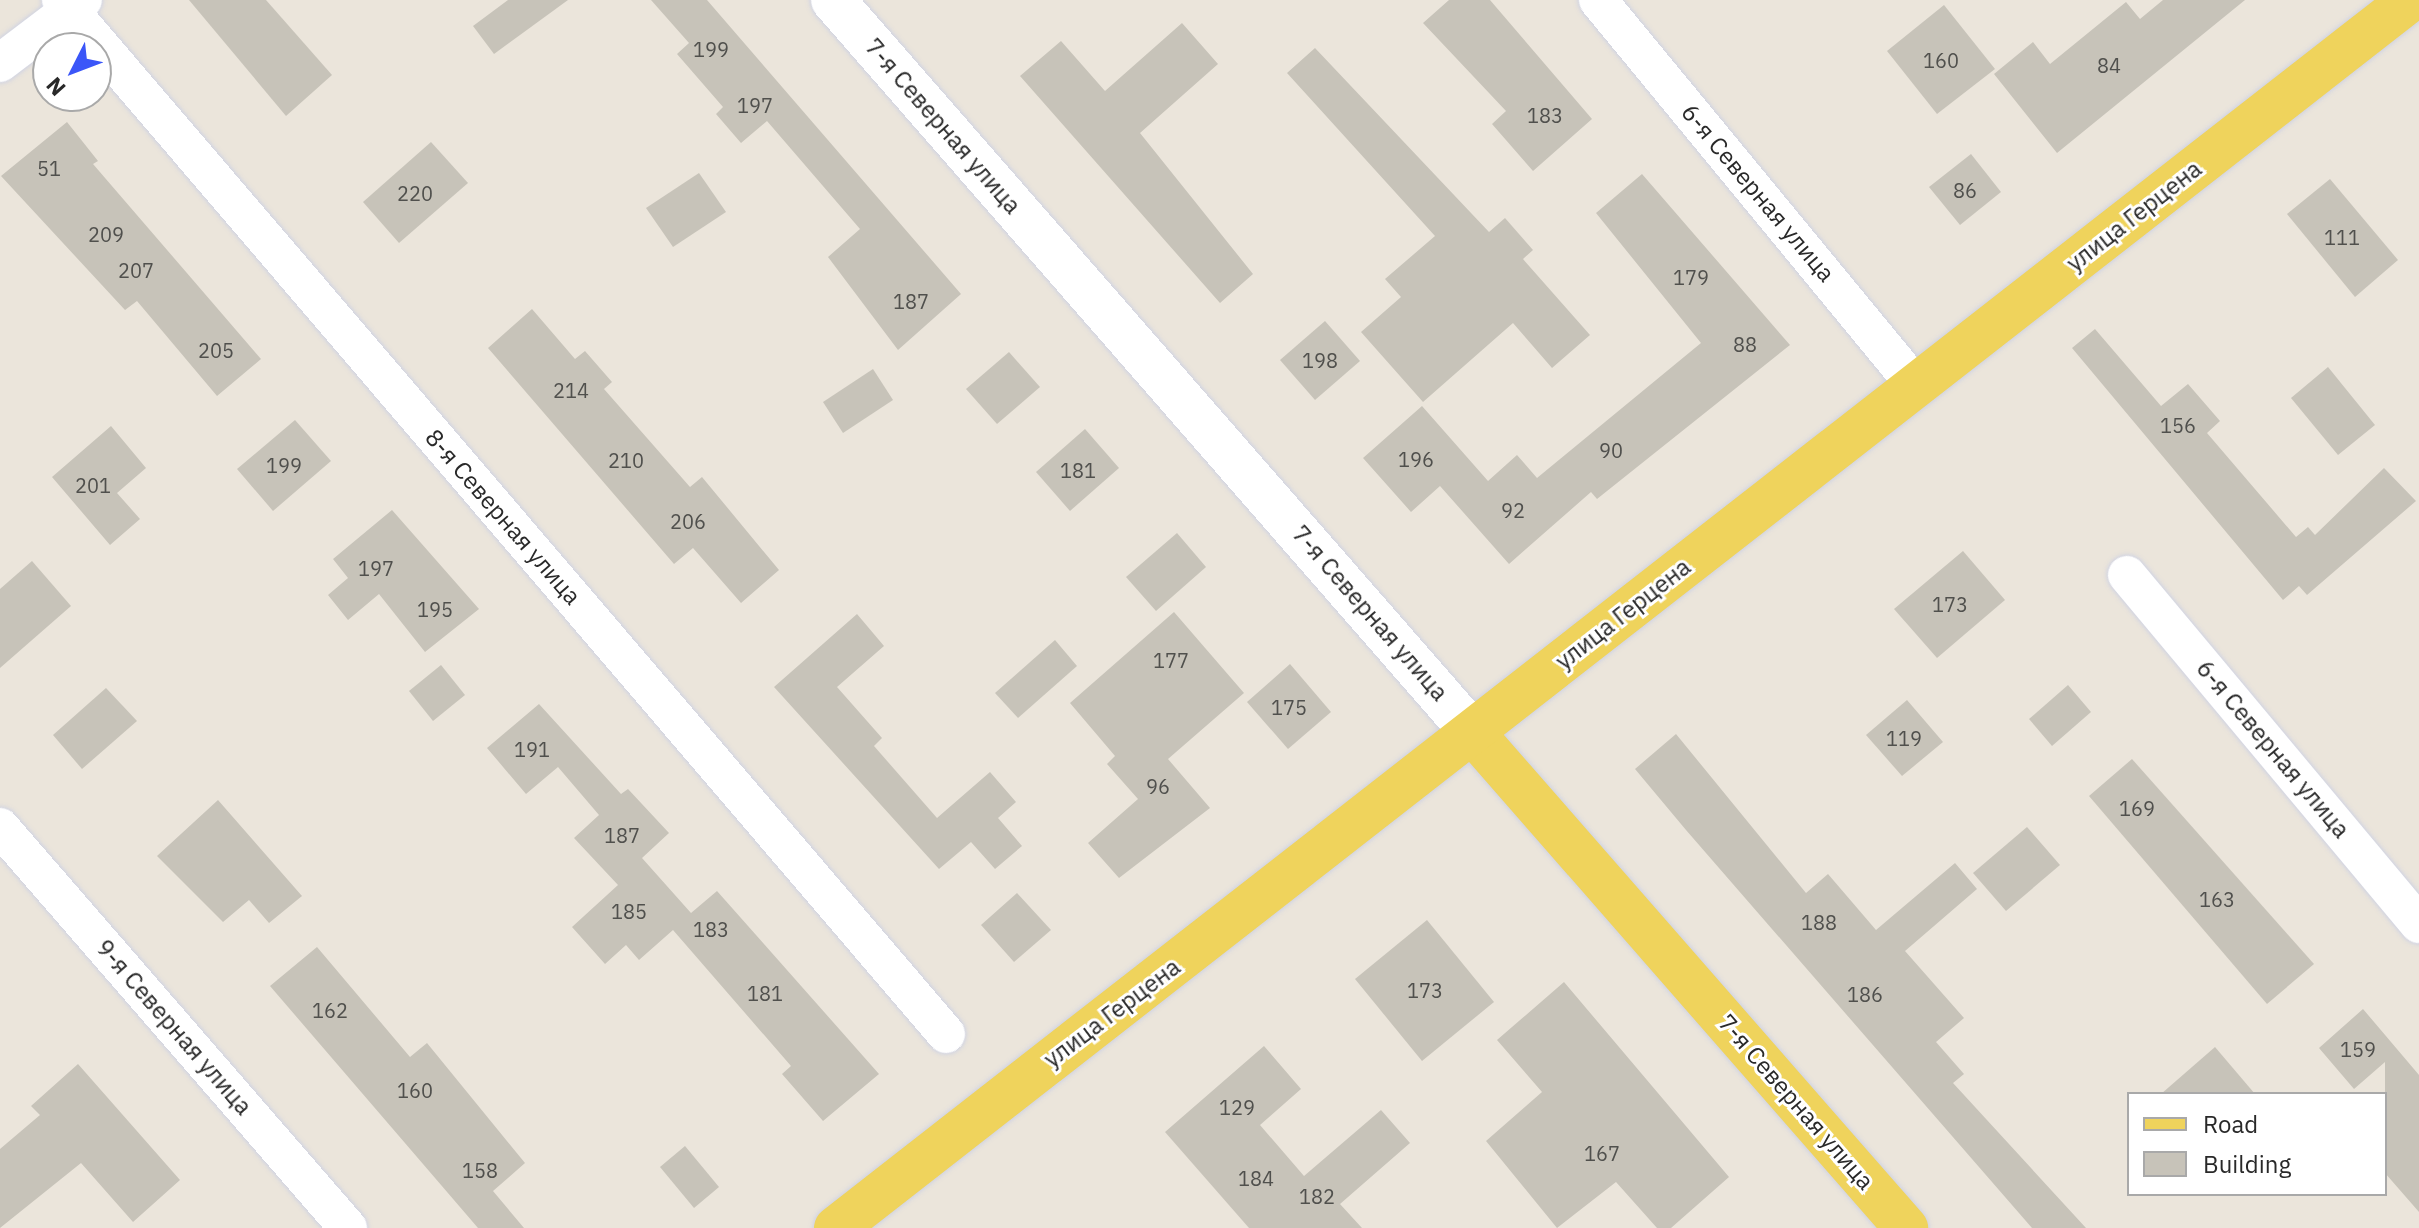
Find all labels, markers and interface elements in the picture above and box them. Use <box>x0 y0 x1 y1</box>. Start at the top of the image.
north arrow <box>32 32 112 112</box>
street label: 7-я Северная улица <box>859 32 1027 220</box>
house number: 199 <box>693 37 729 61</box>
house number: 160 <box>1923 48 1959 72</box>
house number: 84 <box>2097 53 2121 77</box>
text: N <box>39 71 71 103</box>
house number: 197 <box>737 93 773 117</box>
street label: 6-я Северная улица <box>1675 98 1841 288</box>
house number: 183 <box>1527 103 1563 127</box>
street label: улица Герцена <box>2061 154 2207 278</box>
house number: 51 <box>37 156 61 180</box>
house number: 86 <box>1953 178 1977 202</box>
house number: 220 <box>397 181 433 205</box>
house number: 209 <box>88 222 124 246</box>
house number: 111 <box>2324 225 2360 249</box>
house number: 207 <box>118 258 154 282</box>
house number: 179 <box>1673 265 1709 289</box>
house number: 187 <box>893 289 929 313</box>
house number: 88 <box>1733 332 1757 356</box>
house number: 205 <box>198 338 234 362</box>
house number: 198 <box>1302 348 1338 372</box>
house number: 214 <box>553 378 589 402</box>
house number: 156 <box>2160 413 2196 437</box>
street label: 8-я Северная улица <box>419 423 587 611</box>
house number: 90 <box>1599 438 1623 462</box>
house number: 196 <box>1398 447 1434 471</box>
house number: 210 <box>608 448 644 472</box>
house number: 199 <box>266 453 302 477</box>
house number: 181 <box>1060 458 1096 482</box>
house number: 201 <box>75 473 111 497</box>
house number: 92 <box>1501 498 1525 522</box>
house number: 206 <box>670 509 706 533</box>
street label: 7-я Северная улица <box>1286 519 1454 707</box>
street label: улица Герцена <box>1550 552 1696 676</box>
house number: 197 <box>358 556 394 580</box>
house number: 173 <box>1932 592 1968 616</box>
house number: 195 <box>417 597 453 621</box>
house number: 177 <box>1153 648 1189 672</box>
street label: 6-я Северная улица <box>2190 654 2356 844</box>
house number: 175 <box>1271 695 1307 719</box>
house number: 119 <box>1886 726 1922 750</box>
house number: 191 <box>514 737 550 761</box>
house number: 96 <box>1146 774 1170 798</box>
house number: 169 <box>2119 796 2155 820</box>
house number: 187 <box>604 823 640 847</box>
house number: 163 <box>2199 887 2235 911</box>
house number: 185 <box>611 899 647 923</box>
house number: 188 <box>1801 910 1837 934</box>
house number: 183 <box>693 917 729 941</box>
street label: 9-я Северная улица <box>90 933 258 1121</box>
street label: улица Герцена <box>1038 952 1186 1074</box>
house number: 173 <box>1407 978 1443 1002</box>
house number: 181 <box>747 981 783 1005</box>
house number: 186 <box>1847 982 1883 1006</box>
house number: 162 <box>312 998 348 1022</box>
street label: 7-я Северная улица <box>1712 1008 1880 1196</box>
house number: 159 <box>2340 1037 2376 1061</box>
house number: 160 <box>397 1078 433 1102</box>
legend <box>2127 1092 2387 1196</box>
house number: 129 <box>1219 1095 1255 1119</box>
text: Road <box>2203 1108 2258 1140</box>
house number: 167 <box>1584 1141 1620 1165</box>
text: Building <box>2203 1148 2291 1180</box>
house number: 158 <box>462 1158 498 1182</box>
house number: 184 <box>1238 1166 1274 1190</box>
house number: 182 <box>1299 1184 1335 1208</box>

